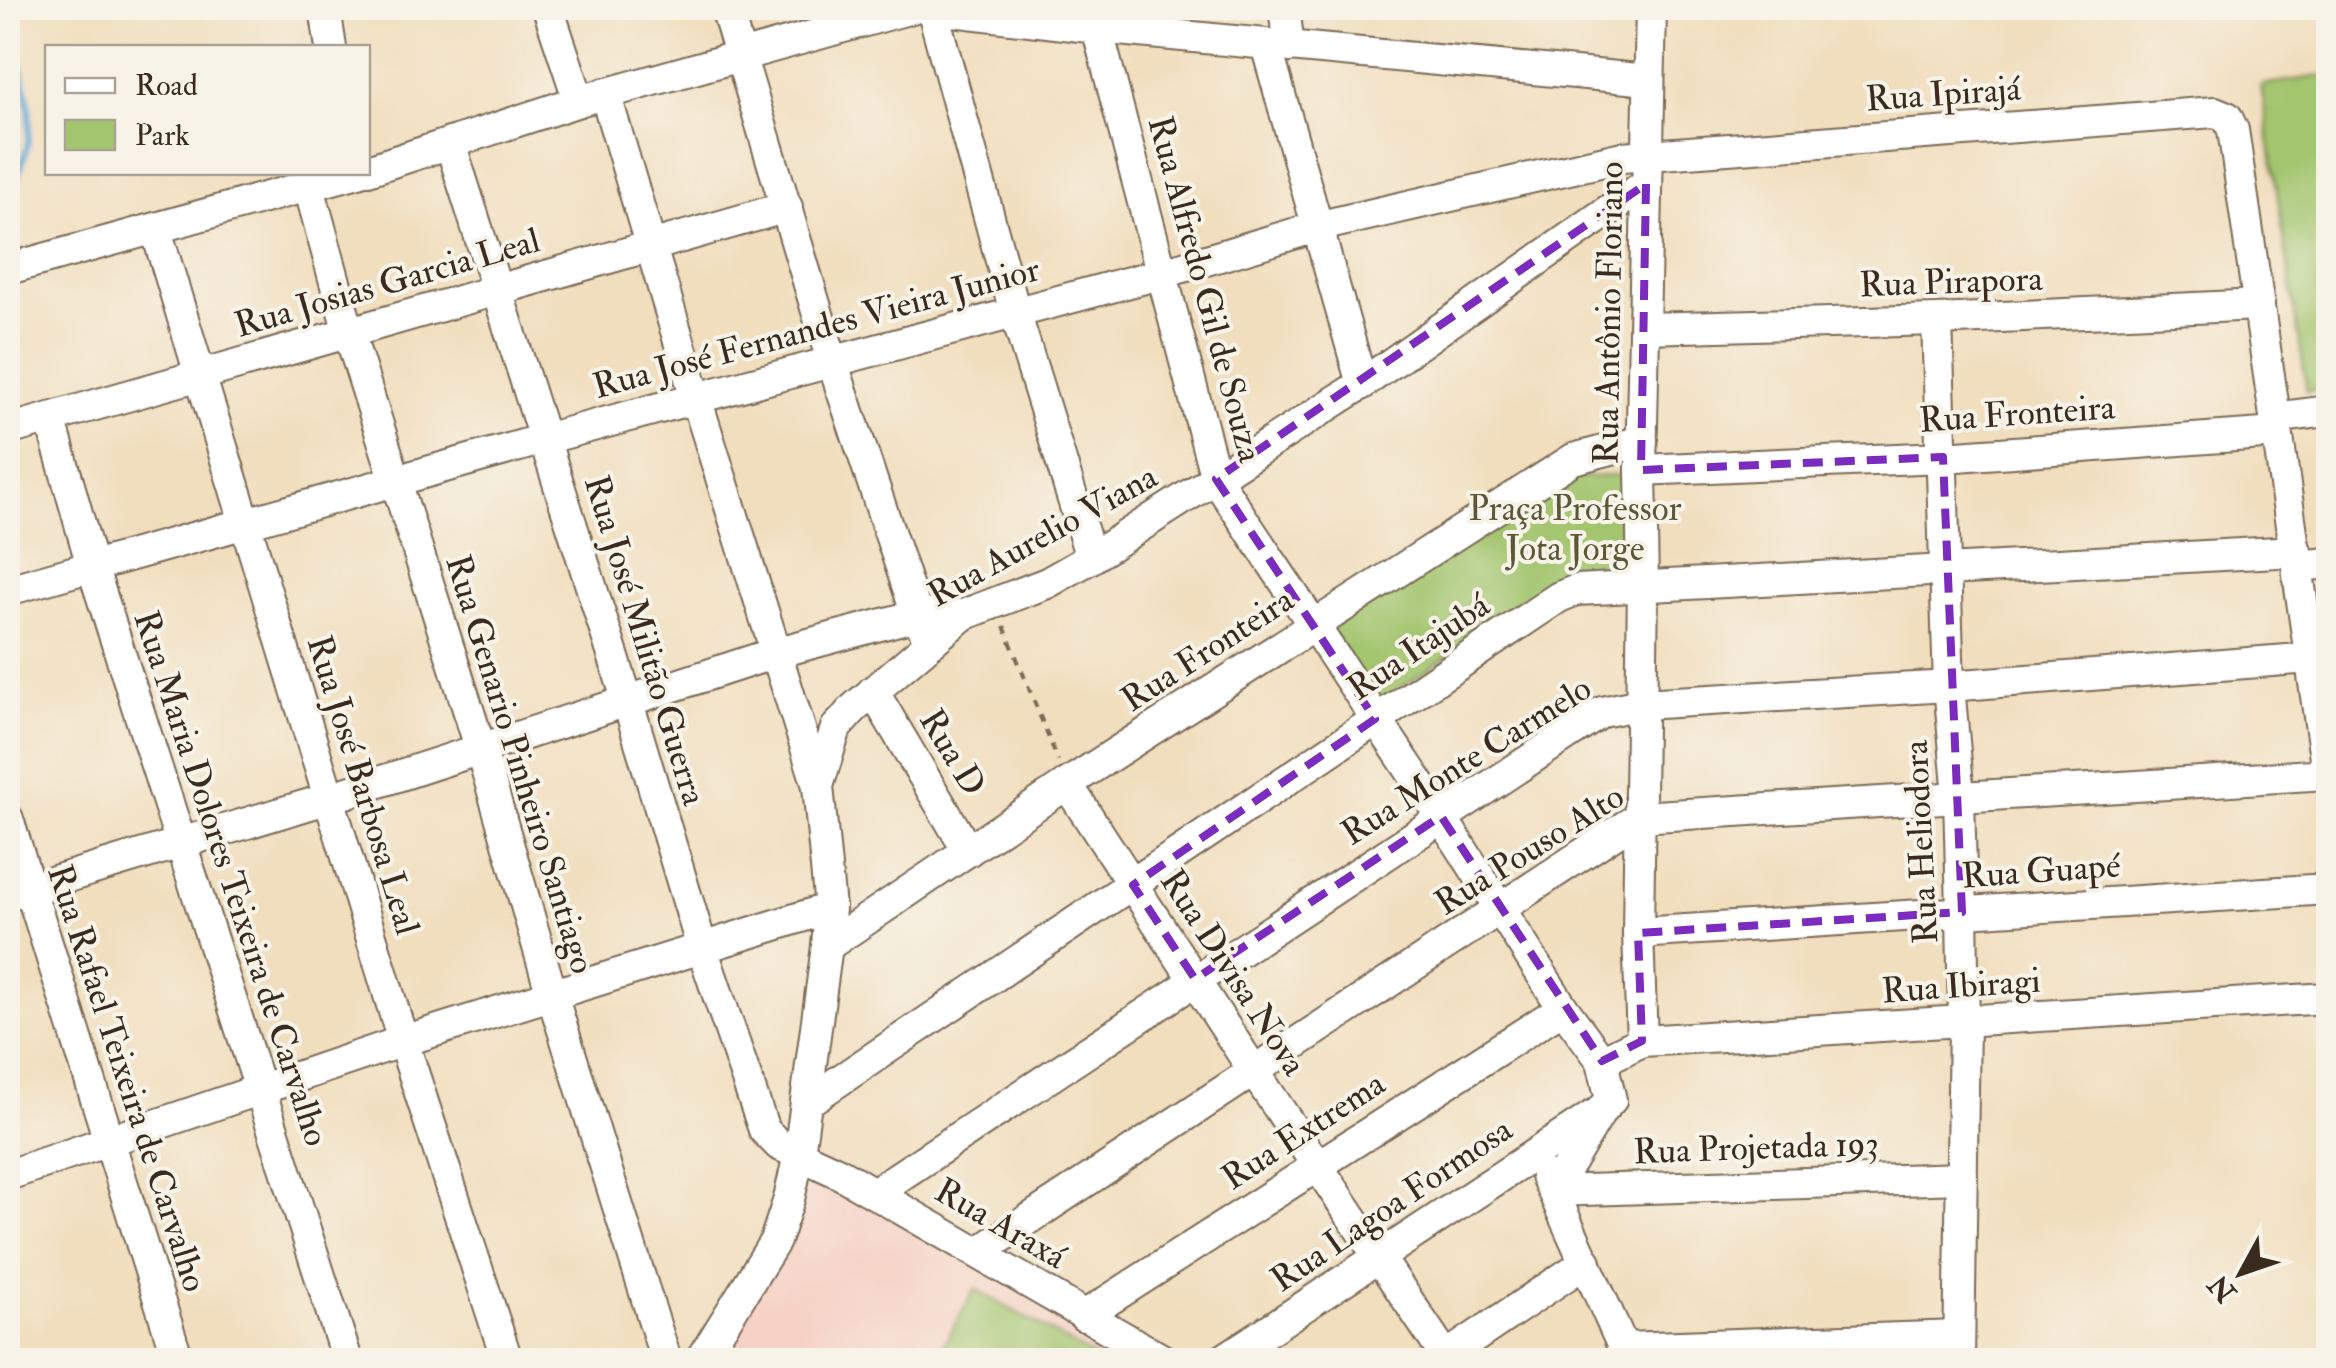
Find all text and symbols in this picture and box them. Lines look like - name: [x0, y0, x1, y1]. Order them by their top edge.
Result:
- legend: [45, 45, 370, 175]
- text: Road: [135, 67, 198, 104]
- street label: Rua Ipirajá: [1864, 67, 2023, 121]
- street label: Rua Alfredo Gil de Souza: [1138, 112, 1273, 468]
- text: Park: [135, 117, 190, 154]
- street label: Rua Antônio Floriano: [1584, 161, 1634, 465]
- street label: Rua Josias Garcia Leal: [230, 218, 545, 348]
- street label: Rua José Fernandes Vieira Junior: [588, 247, 1044, 409]
- street label: Rua Pirapora: [1859, 257, 2044, 307]
- street label: Rua Fronteira: [1918, 385, 2117, 443]
- street label: Rua Aurelio Viana: [920, 454, 1165, 617]
- street label: Rua José Militão Guerra: [574, 470, 716, 811]
- park label: Praça Professor Jota Jorge: [1468, 487, 1682, 571]
- street label: Rua Genario Pinheiro Santiago: [435, 550, 605, 979]
- street label: Rua Fronteira: [1113, 578, 1302, 722]
- street label: Rua Itajubá: [1339, 583, 1498, 710]
- street label: Rua Maria Dolores Teixeira de Carvalho: [124, 605, 338, 1151]
- street label: Rua José Barbosa Leal: [297, 630, 429, 940]
- street label: Rua Monte Carmelo: [1334, 666, 1599, 855]
- street label: Rua D: [909, 701, 995, 804]
- street label: Rua Heliodora: [1894, 738, 1948, 945]
- street label: Rua Pouso Alto: [1427, 774, 1632, 925]
- street label: Rua Guapé: [1960, 843, 2122, 898]
- street label: Rua Rafael Teixeira de Carvalho: [37, 859, 217, 1297]
- street label: Rua Divisa Nova: [1150, 861, 1316, 1084]
- street label: Rua Ibiragi: [1880, 959, 2042, 1013]
- street label: Rua Extrema: [1214, 1061, 1394, 1200]
- street label: Rua Lagoa Formosa: [1263, 1108, 1521, 1302]
- street label: Rua Projetada 193: [1632, 1122, 1880, 1174]
- street label: Rua Araxá: [927, 1169, 1074, 1279]
- north arrow: [2191, 1223, 2291, 1323]
- text: N: [2201, 1267, 2245, 1310]

